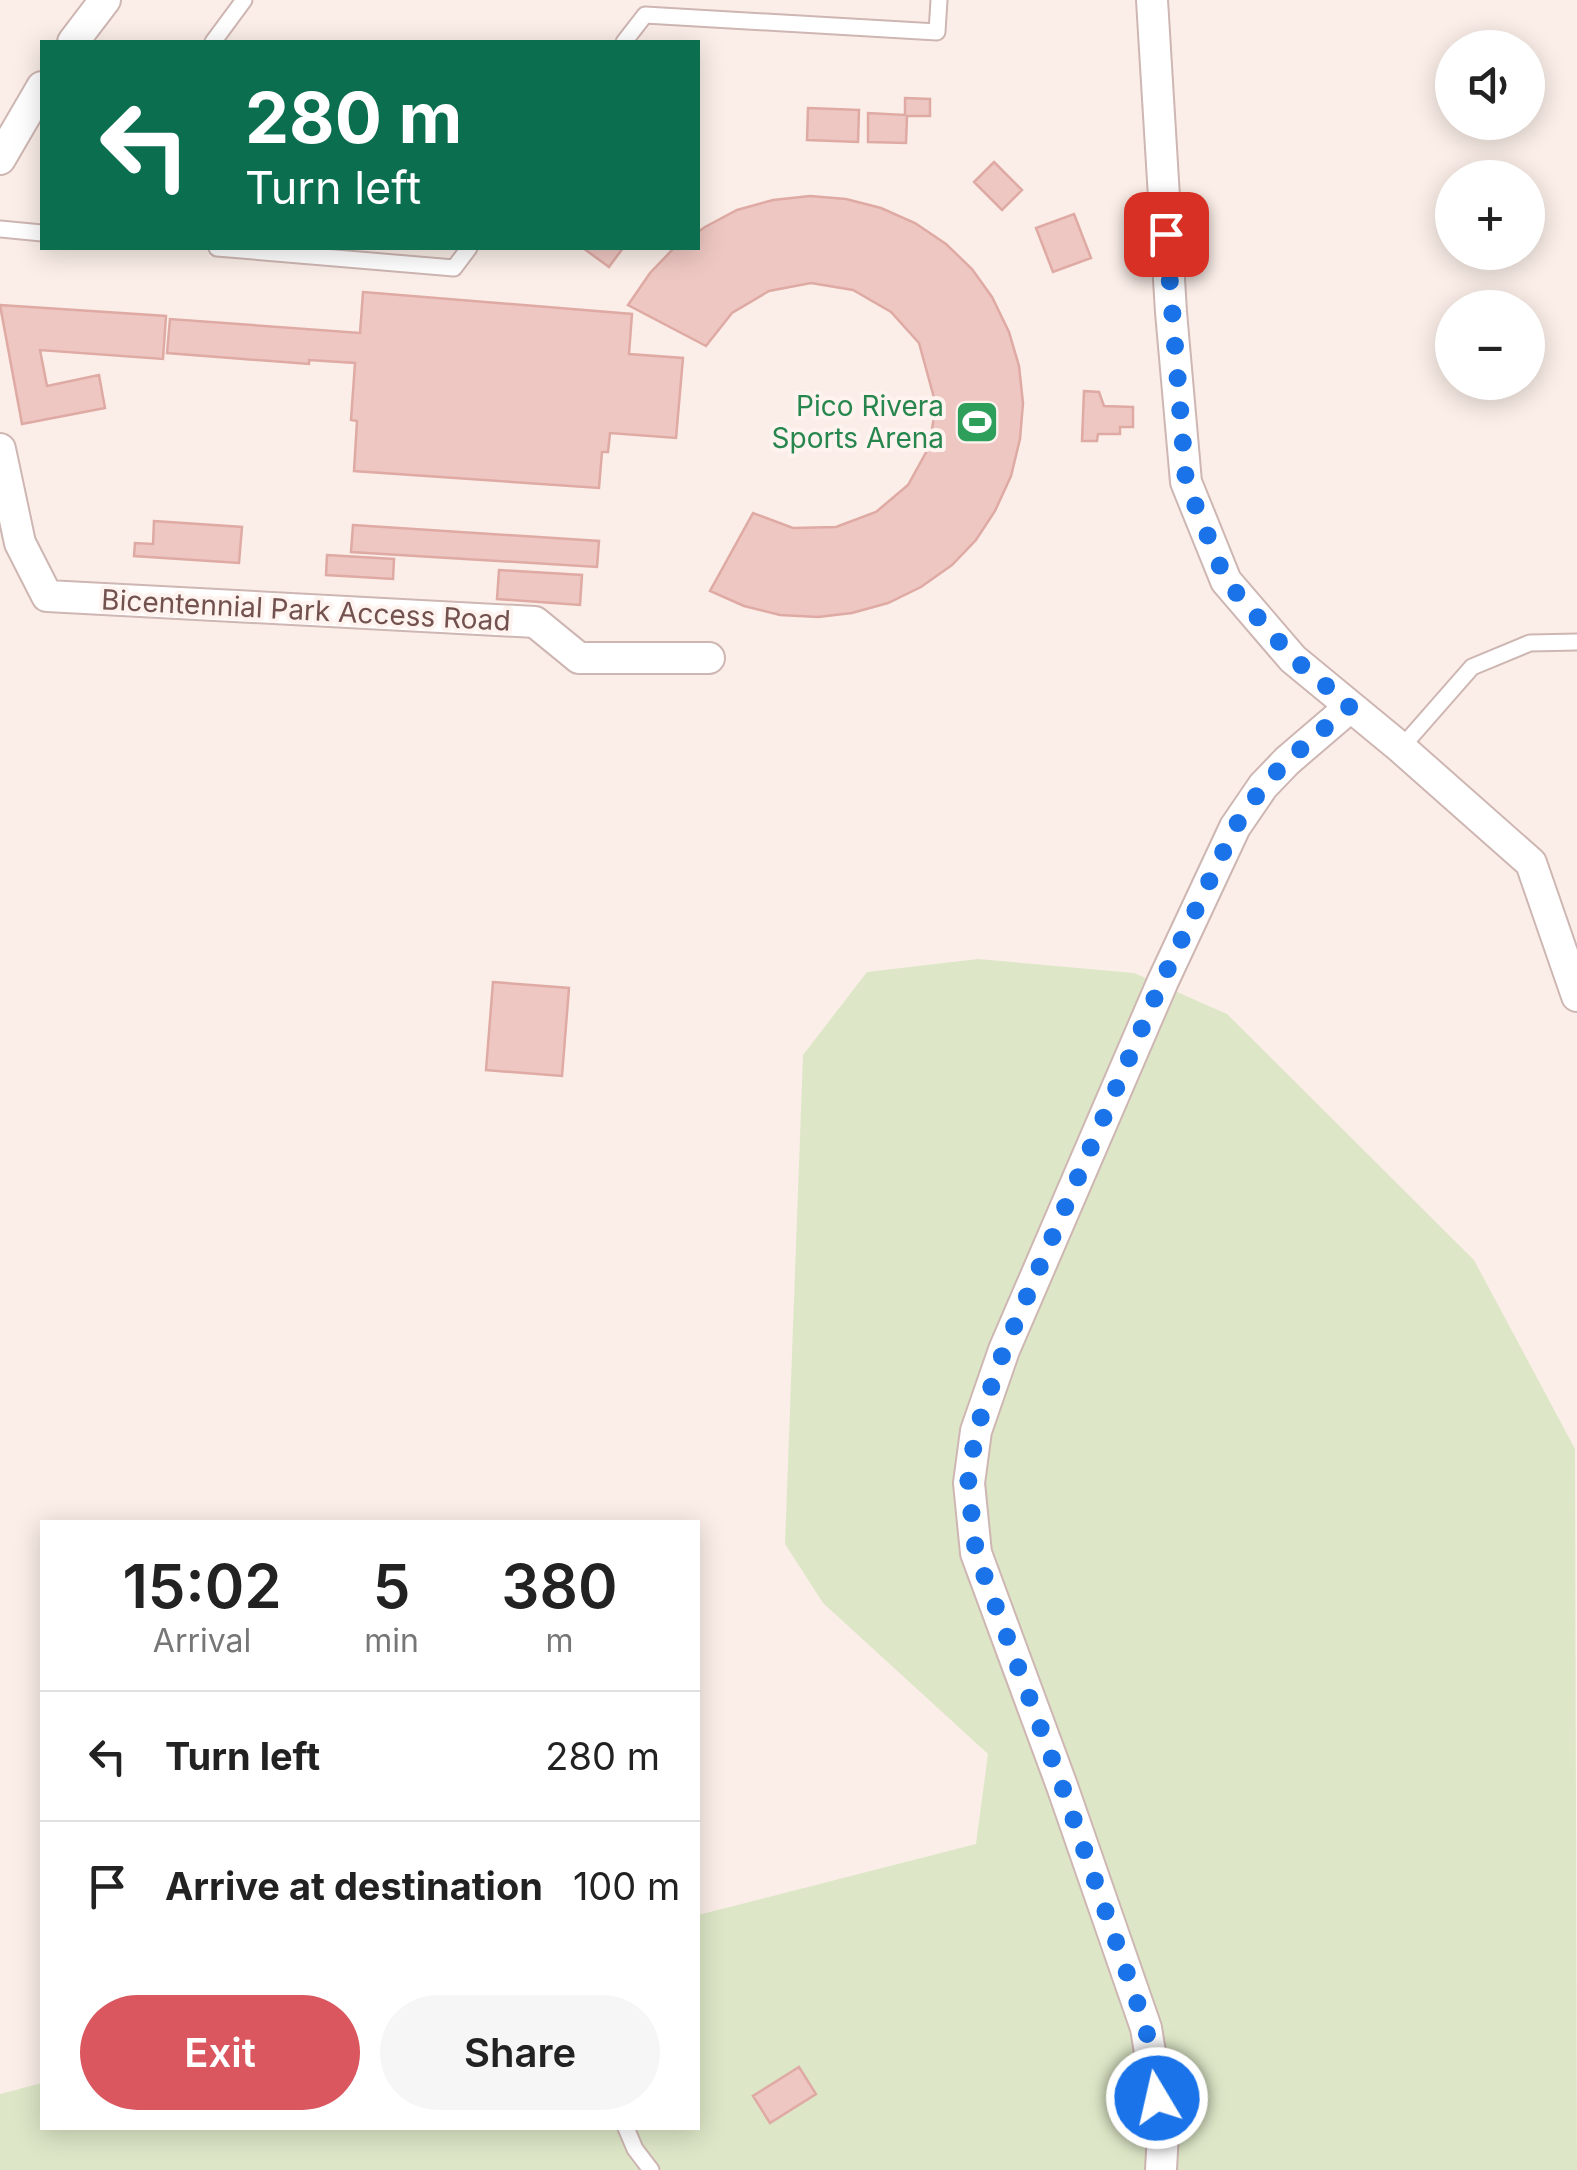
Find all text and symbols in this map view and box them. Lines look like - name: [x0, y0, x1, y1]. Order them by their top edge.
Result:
- map controls: [1435, 30, 1545, 400]
- button: sound: [1435, 30, 1545, 140]
- text: 280 m: [245, 75, 462, 160]
- icon: left: [80, 80, 210, 210]
- text: Turn left: [245, 160, 421, 215]
- button: +: [1435, 160, 1545, 270]
- pin: [1124, 192, 1209, 277]
- icon: arrive: [1139, 207, 1194, 262]
- button: −: [1435, 290, 1545, 400]
- place label: Pico Rivera Sports Arena: [772, 389, 944, 455]
- sports icon: Pico Rivera Sports Arena: [954, 399, 1000, 445]
- street label: Bicentennial Park Access Road: [100, 582, 512, 638]
- text: 15:02: [122, 1550, 282, 1622]
- text: 5: [373, 1550, 410, 1622]
- text: 380: [501, 1550, 618, 1622]
- text: Arrival: [153, 1621, 251, 1660]
- text: min: [364, 1621, 419, 1660]
- text: m: [545, 1621, 573, 1660]
- icon: left: [80, 1729, 135, 1784]
- text: Turn left: [165, 1733, 320, 1779]
- text: 280 m: [545, 1733, 660, 1779]
- icon: arrive: [80, 1859, 135, 1914]
- text: Arrive at destination: [165, 1863, 543, 1909]
- text: 100 m: [573, 1863, 680, 1909]
- button: Exit: [80, 1995, 360, 2110]
- button: Share: [380, 1995, 660, 2110]
- position arrow: [1105, 2046, 1209, 2150]

